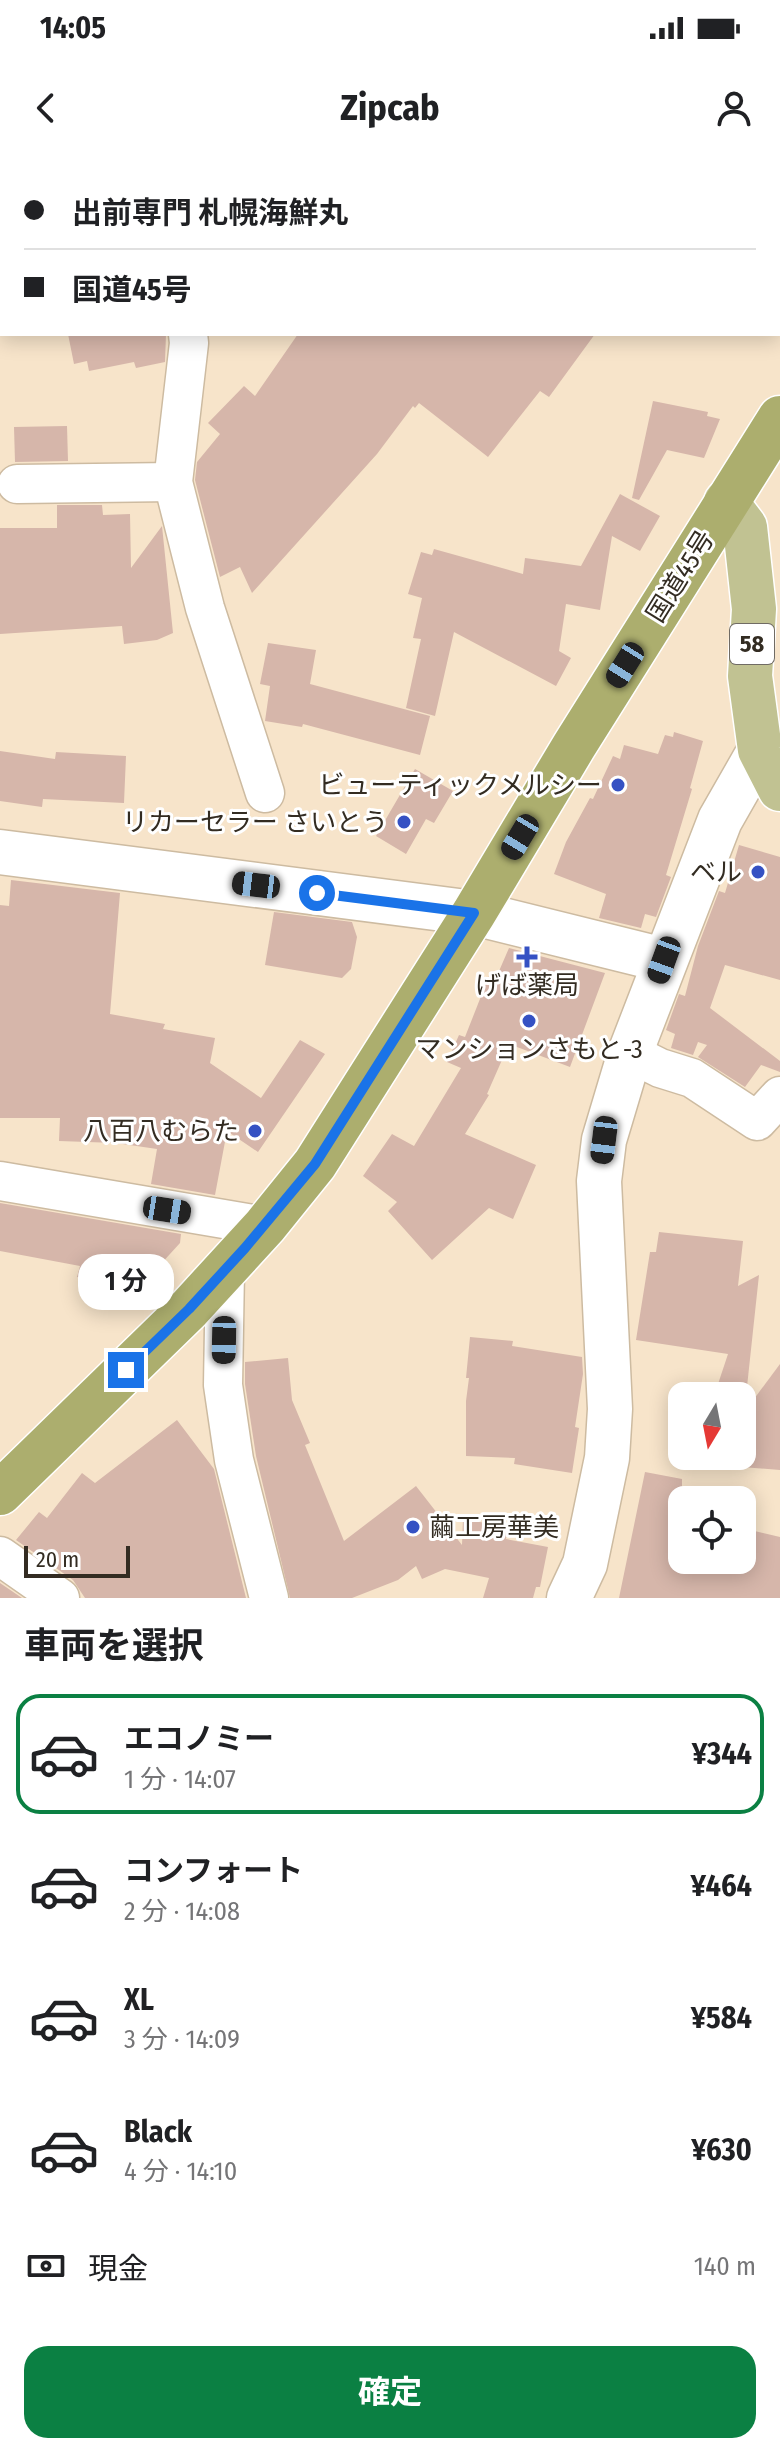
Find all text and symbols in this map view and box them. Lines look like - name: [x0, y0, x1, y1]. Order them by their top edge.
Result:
- text: 14:05: [40, 10, 106, 46]
- icon: back: [24, 86, 68, 130]
- text: Zipcab: [340, 86, 440, 130]
- icon: person: [712, 86, 756, 130]
- text: 出前専門 札幌海鮮丸: [72, 195, 348, 231]
- text: 国道45号: [72, 272, 192, 308]
- street label: 国道45号: [640, 525, 721, 628]
- road number: 58: [730, 624, 774, 664]
- car: [602, 638, 648, 692]
- place label: ビューティックメルシー: [319, 770, 602, 801]
- marker: ビューティックメルシー: [609, 776, 627, 794]
- place label: リカーセラー さいとう: [122, 807, 388, 838]
- car: [497, 810, 543, 864]
- marker: リカーセラー さいとう: [395, 813, 413, 831]
- place label: ベル: [690, 857, 742, 888]
- marker: ベル: [749, 863, 767, 881]
- car: [231, 870, 281, 900]
- route start: [299, 875, 335, 911]
- car: [645, 933, 683, 987]
- marker: げば薬局: [518, 948, 536, 966]
- place label: げば薬局: [475, 970, 579, 1001]
- marker: マンションさもと-3: [520, 1012, 538, 1030]
- place label: マンションさもと-3: [415, 1034, 643, 1065]
- car: [589, 1115, 619, 1165]
- place label: 八百八むらた: [83, 1116, 239, 1147]
- marker: 八百八むらた: [246, 1122, 264, 1140]
- car: [141, 1194, 193, 1226]
- callout: 1 分: [78, 1254, 174, 1310]
- text: 1 分: [105, 1266, 147, 1297]
- car: [212, 1316, 236, 1364]
- route end: [108, 1352, 144, 1388]
- north arrow: [668, 1382, 756, 1470]
- map controls: [668, 1382, 756, 1574]
- button: locate: [668, 1486, 756, 1574]
- place label: 繭工房華美: [429, 1512, 559, 1543]
- marker: 繭工房華美: [404, 1518, 422, 1536]
- scale bar: [24, 1542, 130, 1578]
- text: 20 m: [36, 1546, 79, 1573]
- text: 車両を選択: [24, 1624, 204, 1668]
- icon: car: [28, 1718, 100, 1790]
- text: エコノミー: [124, 1721, 274, 1757]
- text: ¥344: [692, 1736, 752, 1772]
- text: 1 分 · 14:07: [124, 1764, 236, 1795]
- icon: car: [28, 1850, 100, 1922]
- text: コンフォート: [124, 1853, 303, 1889]
- text: ¥464: [691, 1868, 752, 1904]
- text: 2 分 · 14:08: [124, 1896, 240, 1927]
- icon: car: [28, 1982, 100, 2054]
- text: XL: [124, 1982, 154, 2018]
- text: ¥584: [691, 2000, 752, 2036]
- text: 3 分 · 14:09: [124, 2024, 240, 2055]
- icon: car: [28, 2114, 100, 2186]
- text: Black: [124, 2114, 192, 2150]
- text: ¥630: [691, 2132, 752, 2168]
- text: 4 分 · 14:10: [124, 2156, 237, 2187]
- icon: cash: [24, 2244, 68, 2288]
- text: 現金: [88, 2251, 148, 2287]
- text: 140 m: [694, 2251, 756, 2282]
- button: 確定: [24, 2346, 756, 2438]

